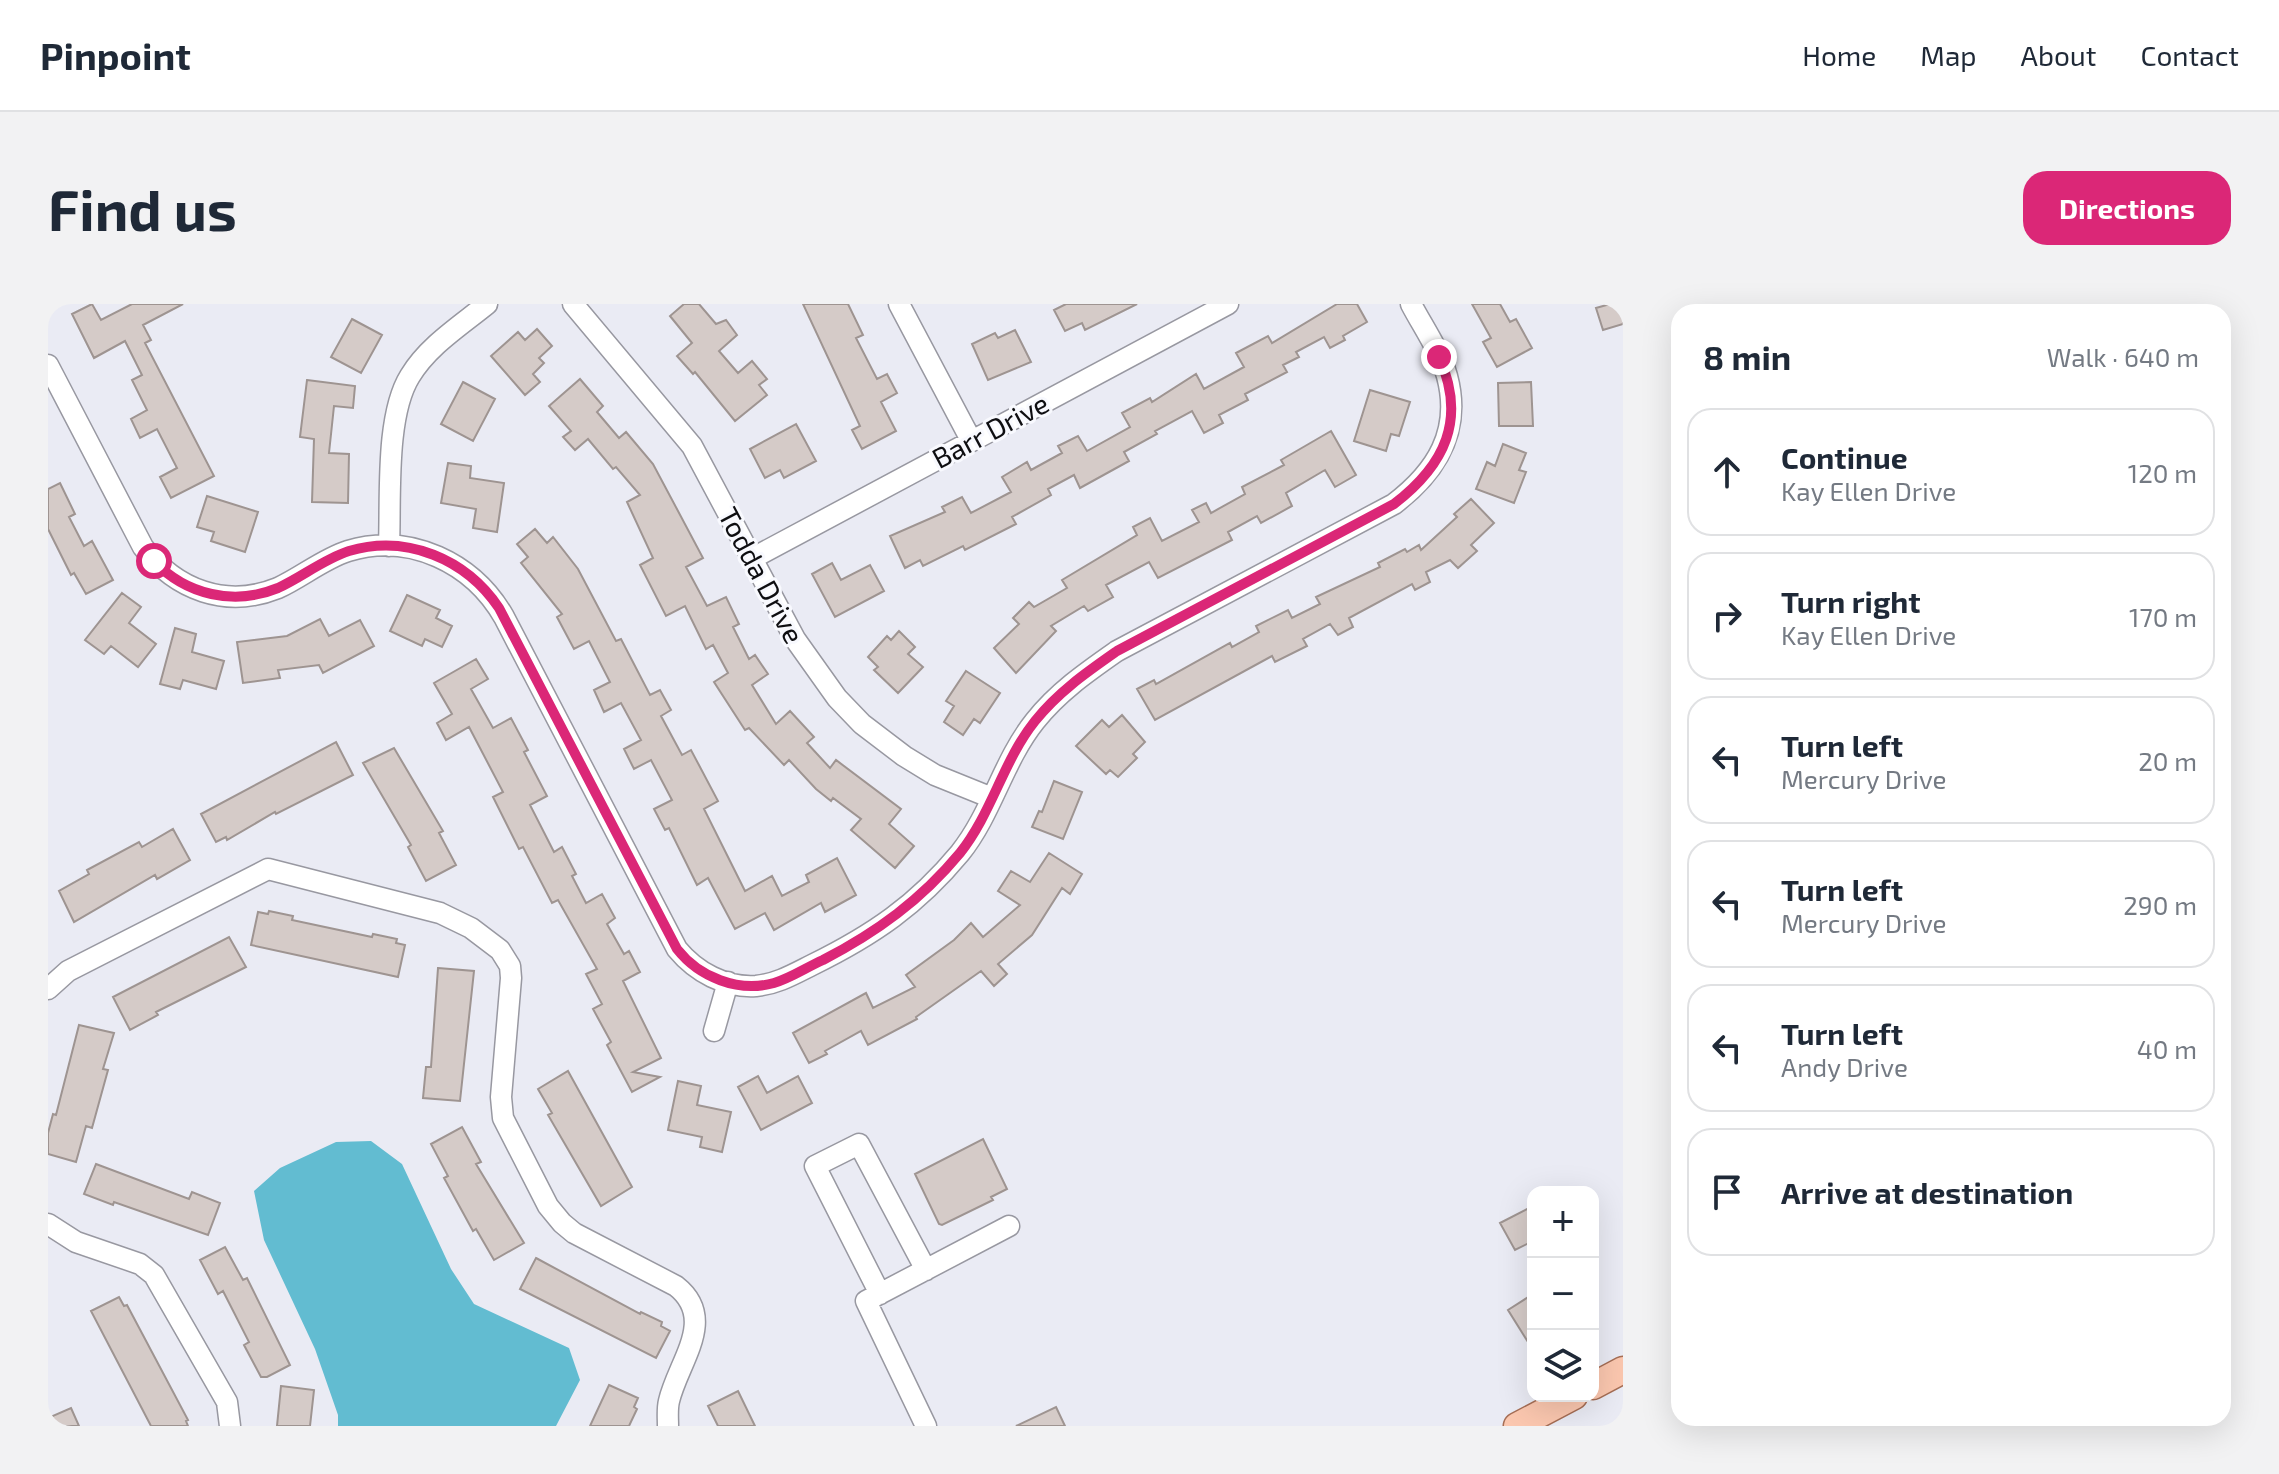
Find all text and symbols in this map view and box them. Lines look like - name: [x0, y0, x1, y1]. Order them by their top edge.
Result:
- text: Pinpoint: [40, 32, 191, 78]
- text: Home: [1802, 38, 1876, 72]
- text: Map: [1920, 38, 1977, 72]
- text: About: [2021, 38, 2096, 72]
- text: Contact: [2140, 38, 2239, 72]
- button: Directions: [2023, 171, 2231, 245]
- text: Find us: [48, 175, 237, 242]
- text: 8 min: [1703, 336, 1791, 377]
- route end: [1421, 339, 1457, 375]
- text: Walk · 640 m: [2047, 341, 2199, 372]
- street label: Barr Drive: [926, 385, 1054, 475]
- text: Continue: [1781, 439, 1908, 475]
- icon: ahead: [1705, 450, 1749, 494]
- text: 120 m: [2128, 457, 2197, 488]
- text: Kay Ellen Drive: [1781, 475, 1956, 506]
- street label: Todda Drive: [712, 501, 812, 649]
- route start: [136, 543, 172, 579]
- text: Turn right: [1781, 583, 1921, 619]
- icon: right: [1705, 594, 1749, 638]
- text: 170 m: [2129, 601, 2197, 632]
- text: Kay Ellen Drive: [1781, 619, 1956, 650]
- text: Turn left: [1781, 727, 1903, 763]
- icon: left: [1705, 738, 1749, 782]
- text: 20 m: [2138, 745, 2197, 776]
- text: Mercury Drive: [1781, 763, 1947, 794]
- text: Turn left: [1781, 871, 1903, 907]
- icon: left: [1705, 882, 1749, 926]
- text: 290 m: [2123, 889, 2197, 920]
- text: Mercury Drive: [1781, 907, 1947, 938]
- text: Turn left: [1781, 1015, 1903, 1051]
- icon: left: [1705, 1026, 1749, 1070]
- text: 40 m: [2137, 1033, 2197, 1064]
- text: Andy Drive: [1781, 1051, 1908, 1082]
- icon: arrive: [1705, 1170, 1749, 1214]
- text: Arrive at destination: [1781, 1174, 2073, 1210]
- map controls: [1527, 1186, 1599, 1402]
- button: +: [1527, 1186, 1599, 1258]
- button: −: [1527, 1258, 1599, 1330]
- button: layers: [1527, 1330, 1599, 1402]

